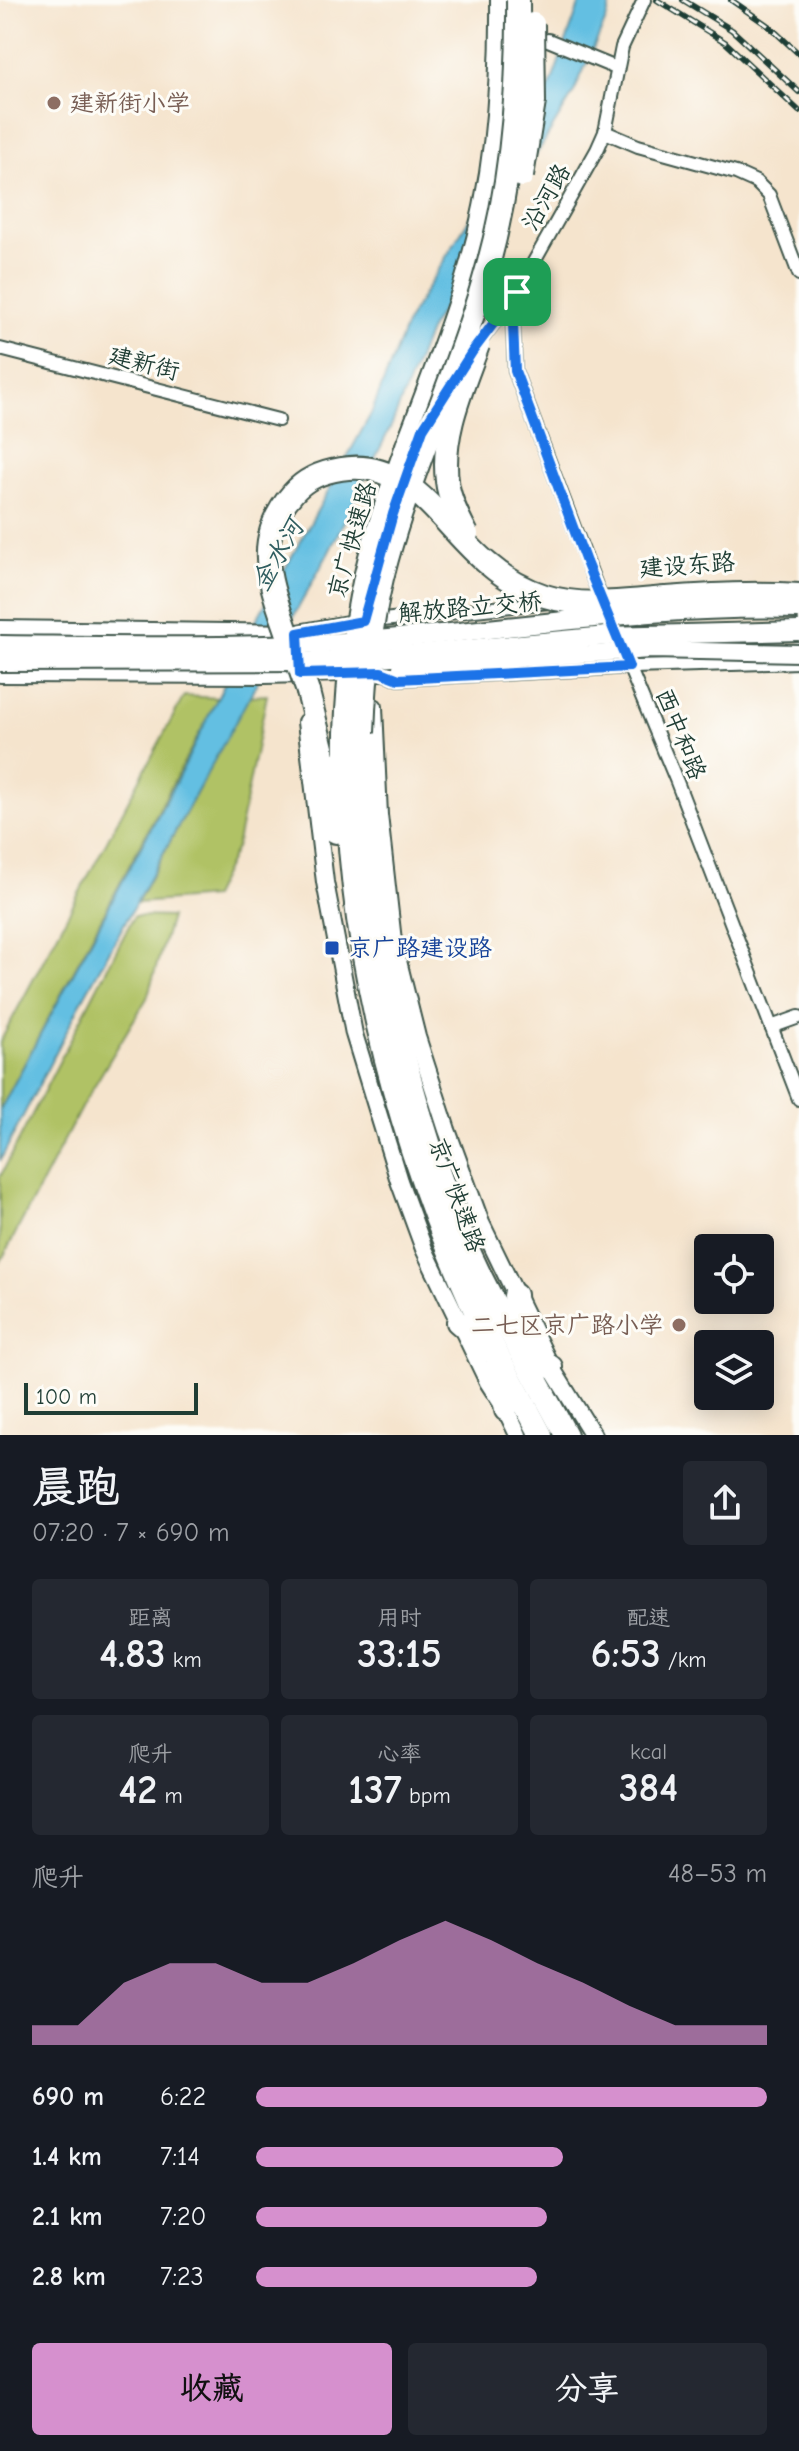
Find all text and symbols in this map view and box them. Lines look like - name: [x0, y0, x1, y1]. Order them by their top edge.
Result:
- place label: 建新街小学: [70, 89, 190, 117]
- marker: 建新街小学: [45, 94, 63, 112]
- street label: 沿河路: [516, 159, 576, 235]
- pin: [483, 258, 551, 326]
- icon: arrive: [495, 270, 539, 314]
- street label: 建新街: [106, 341, 182, 385]
- street label: 京广快速路: [322, 478, 382, 602]
- water label: 金水河: [246, 510, 312, 596]
- street label: 建设东路: [638, 548, 736, 582]
- street label: 解放路立交桥: [397, 587, 543, 627]
- street label: 西中和路: [650, 684, 712, 784]
- place label: 京广路建设路: [348, 934, 492, 962]
- marker: 京广路建设路: [323, 939, 341, 957]
- street label: 京广快速路: [423, 1134, 491, 1256]
- map controls: [694, 1234, 774, 1410]
- button: locate: [694, 1234, 774, 1314]
- place label: 二七区京广路小学: [471, 1311, 663, 1339]
- marker: 二七区京广路小学: [670, 1316, 688, 1334]
- button: layers: [694, 1330, 774, 1410]
- scale bar: [24, 1379, 198, 1415]
- text: 100 m: [36, 1384, 97, 1410]
- button: share: [683, 1461, 767, 1545]
- text: 晨跑: [32, 1462, 120, 1513]
- text: 07:20 · 7 × 690 m: [32, 1518, 230, 1548]
- text: 距离: [128, 1605, 173, 1631]
- text: 用时: [377, 1605, 422, 1631]
- text: 配速: [626, 1605, 671, 1631]
- text: 4.83: [99, 1631, 166, 1677]
- text: 33:15: [357, 1631, 442, 1677]
- text: 6:53: [591, 1631, 661, 1677]
- text: km: [166, 1647, 202, 1673]
- text: /km: [661, 1647, 706, 1673]
- text: kcal: [630, 1739, 667, 1765]
- text: 爬升: [128, 1741, 173, 1767]
- text: 心率: [377, 1741, 422, 1767]
- text: 384: [619, 1765, 678, 1811]
- text: 42: [118, 1767, 157, 1813]
- text: 137: [348, 1767, 402, 1813]
- text: m: [157, 1783, 183, 1809]
- text: bpm: [402, 1783, 451, 1809]
- text: 48–53 m: [668, 1859, 767, 1889]
- text: 爬升: [32, 1863, 84, 1893]
- text: 690 m: [32, 2082, 104, 2112]
- text: 6:22: [160, 2082, 206, 2112]
- text: 1.4 km: [32, 2142, 102, 2172]
- text: 7:14: [160, 2142, 200, 2172]
- text: 2.1 km: [32, 2202, 103, 2232]
- text: 7:20: [160, 2202, 206, 2232]
- text: 2.8 km: [32, 2262, 106, 2292]
- text: 7:23: [160, 2262, 204, 2292]
- button: 收藏: [32, 2343, 392, 2435]
- button: 分享: [408, 2343, 767, 2435]

